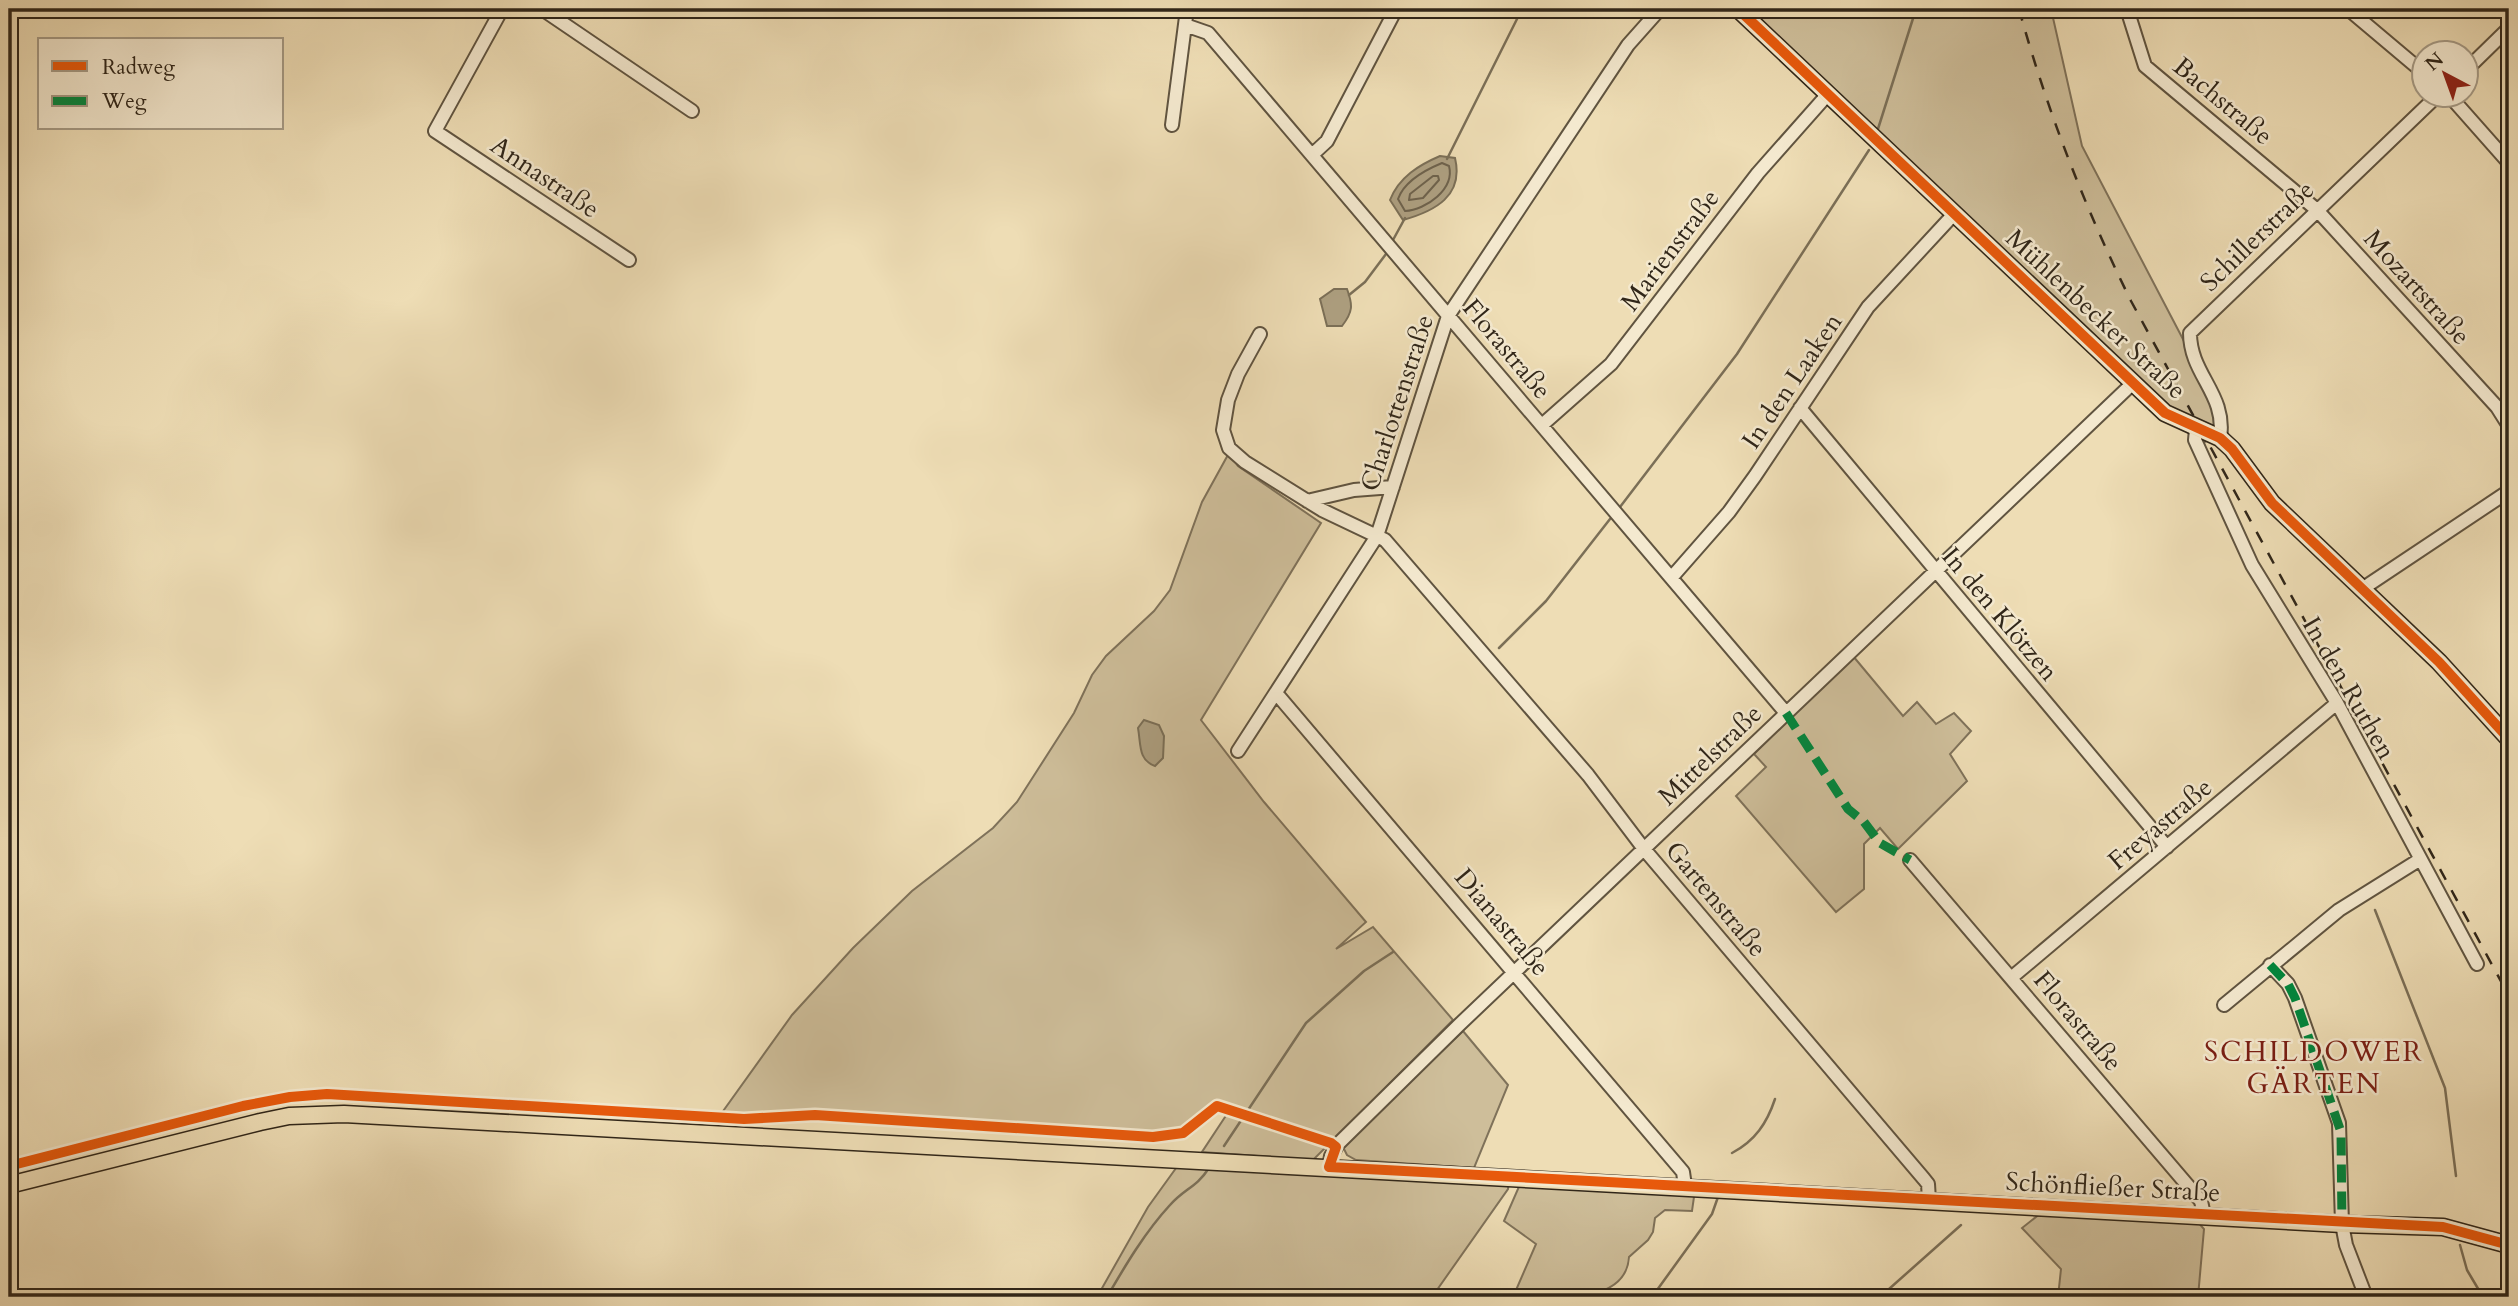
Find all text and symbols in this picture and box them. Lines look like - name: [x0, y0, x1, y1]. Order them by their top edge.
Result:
- legend: [38, 38, 284, 130]
- north arrow: [2410, 38, 2480, 108]
- text: N: [2420, 46, 2450, 77]
- street label: Bachstraße: [2166, 49, 2280, 153]
- text: Radweg: [102, 53, 175, 82]
- text: Weg: [101, 87, 147, 116]
- street label: Annastraße: [484, 128, 606, 226]
- street label: Schillerstraße: [2192, 173, 2322, 299]
- street label: Marienstraße: [1613, 182, 1727, 318]
- street label: Mühlenbecker Straße: [1998, 221, 2194, 407]
- street label: Mozartstraße: [2356, 222, 2478, 352]
- street label: Florastraße: [1455, 291, 1559, 407]
- street label: In den Laaken: [1734, 306, 1850, 456]
- street label: Charlottenstraße: [1352, 310, 1442, 496]
- street label: In den Klötzen: [1934, 540, 2066, 688]
- street label: In den Ruthen: [2294, 610, 2404, 766]
- street label: Mittelstraße: [1651, 697, 1769, 813]
- street label: Freyastraße: [2100, 770, 2220, 878]
- street label: Gartenstraße: [1657, 834, 1775, 964]
- street label: Dianastraße: [1447, 861, 1557, 983]
- street label: Florastraße: [2026, 963, 2130, 1079]
- district label: SCHILDOWER GÄRTEN: [2204, 1033, 2424, 1103]
- street label: Schönfließer Straße: [2005, 1164, 2221, 1210]

